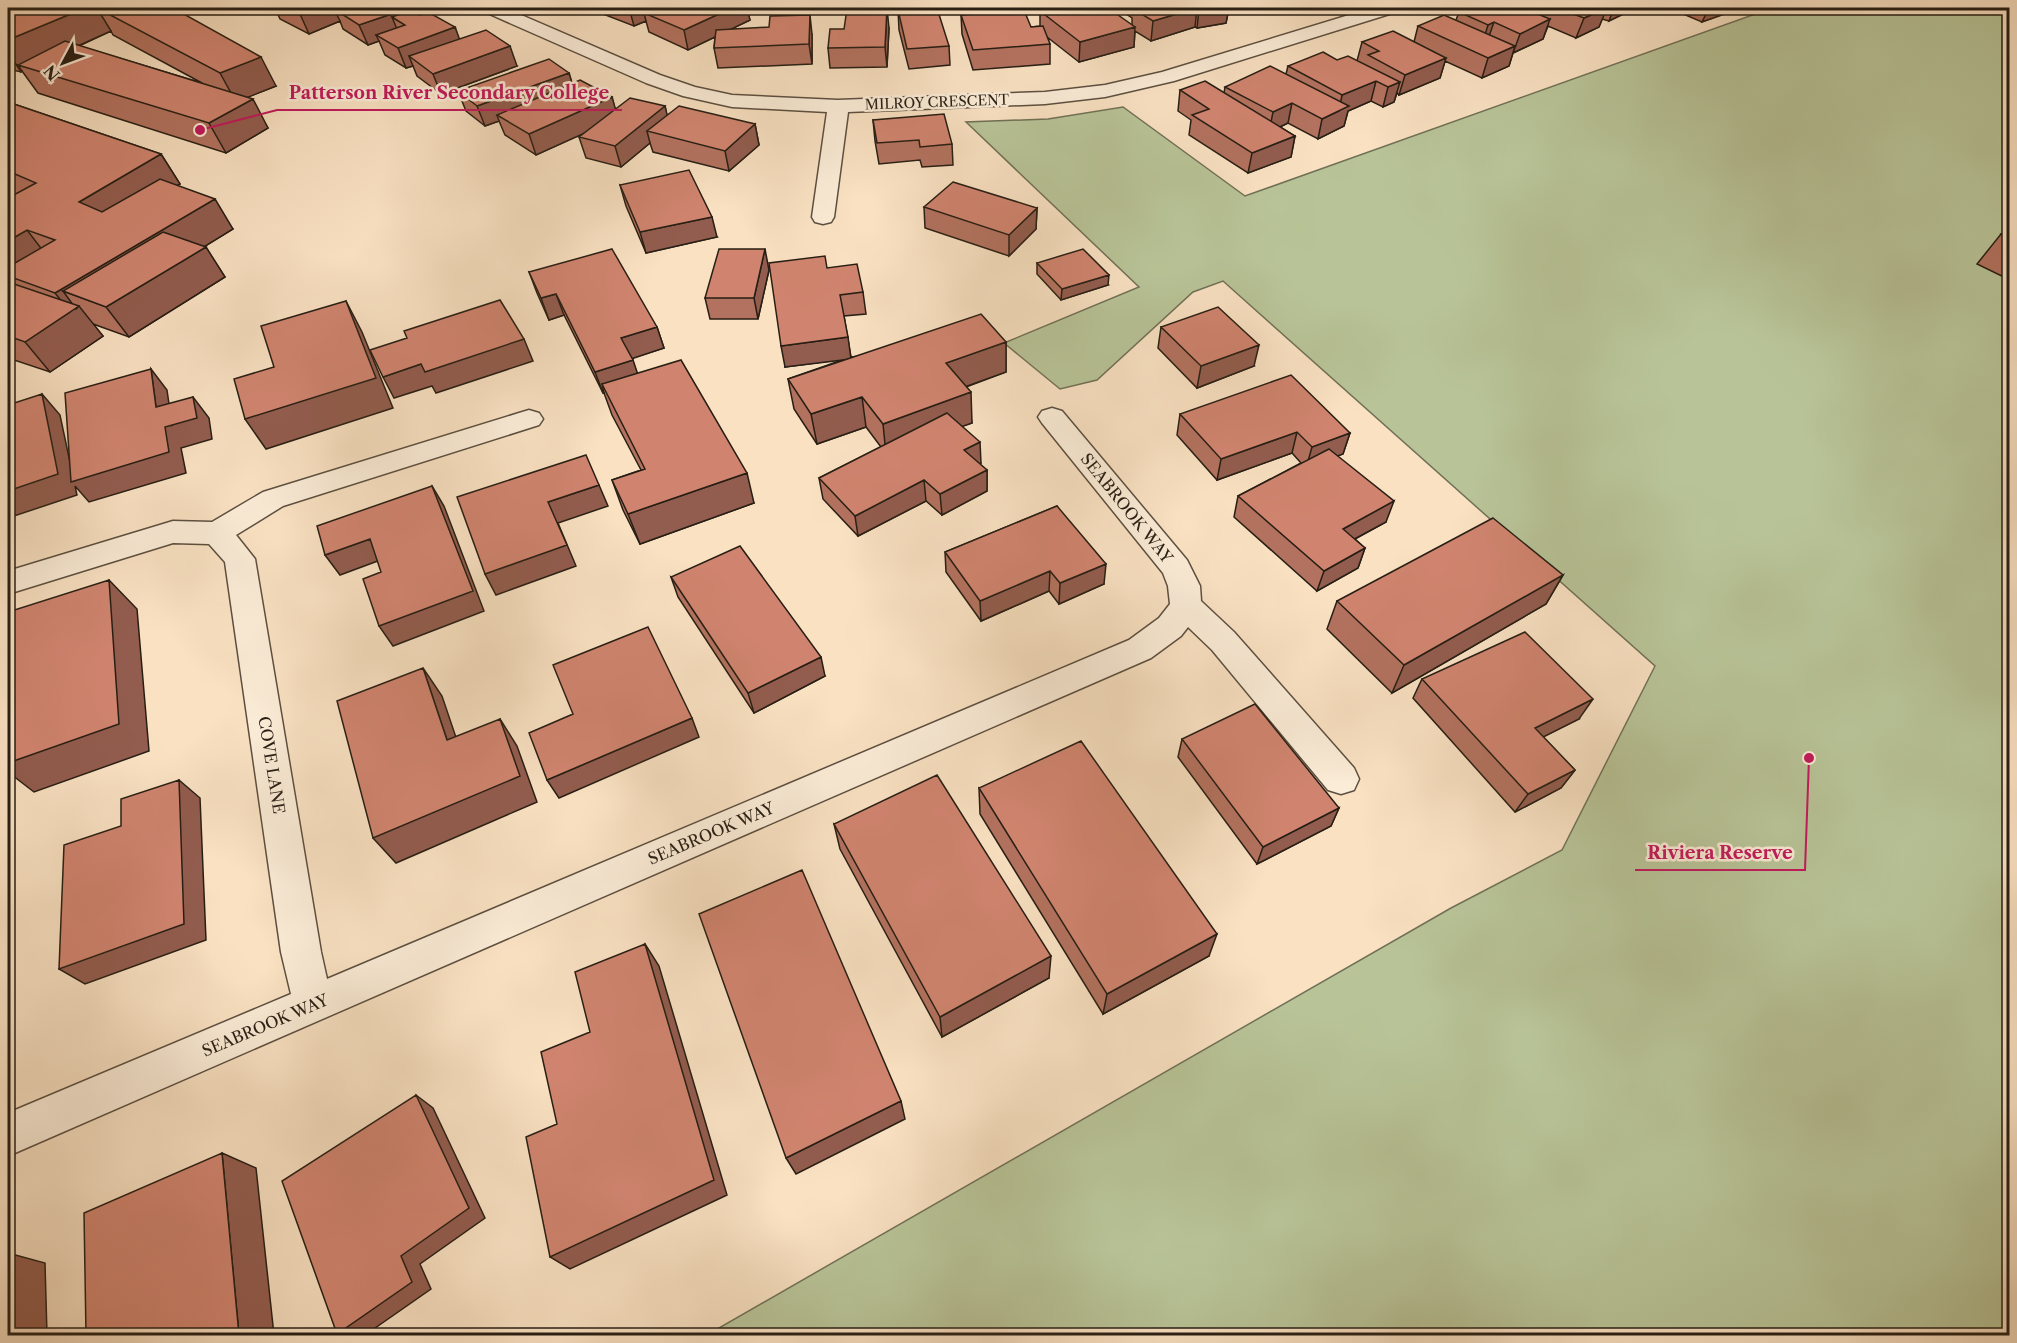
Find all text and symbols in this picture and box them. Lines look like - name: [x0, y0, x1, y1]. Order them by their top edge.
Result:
- north arrow: [33, 33, 93, 93]
- text: N: [40, 61, 64, 85]
- callout: Patterson River Secondary College: [277, 74, 622, 110]
- text: Patterson River Secondary College: [289, 82, 609, 104]
- street label: MILROY CRESCENT: [865, 90, 1010, 114]
- street label: SEABROOK WAY: [1077, 449, 1178, 567]
- street label: COVE LANE: [254, 715, 290, 815]
- street label: SEABROOK WAY: [645, 797, 778, 869]
- callout: Riviera Reserve: [1635, 834, 1805, 870]
- text: Riviera Reserve: [1647, 842, 1793, 864]
- street label: SEABROOK WAY: [199, 989, 332, 1061]

